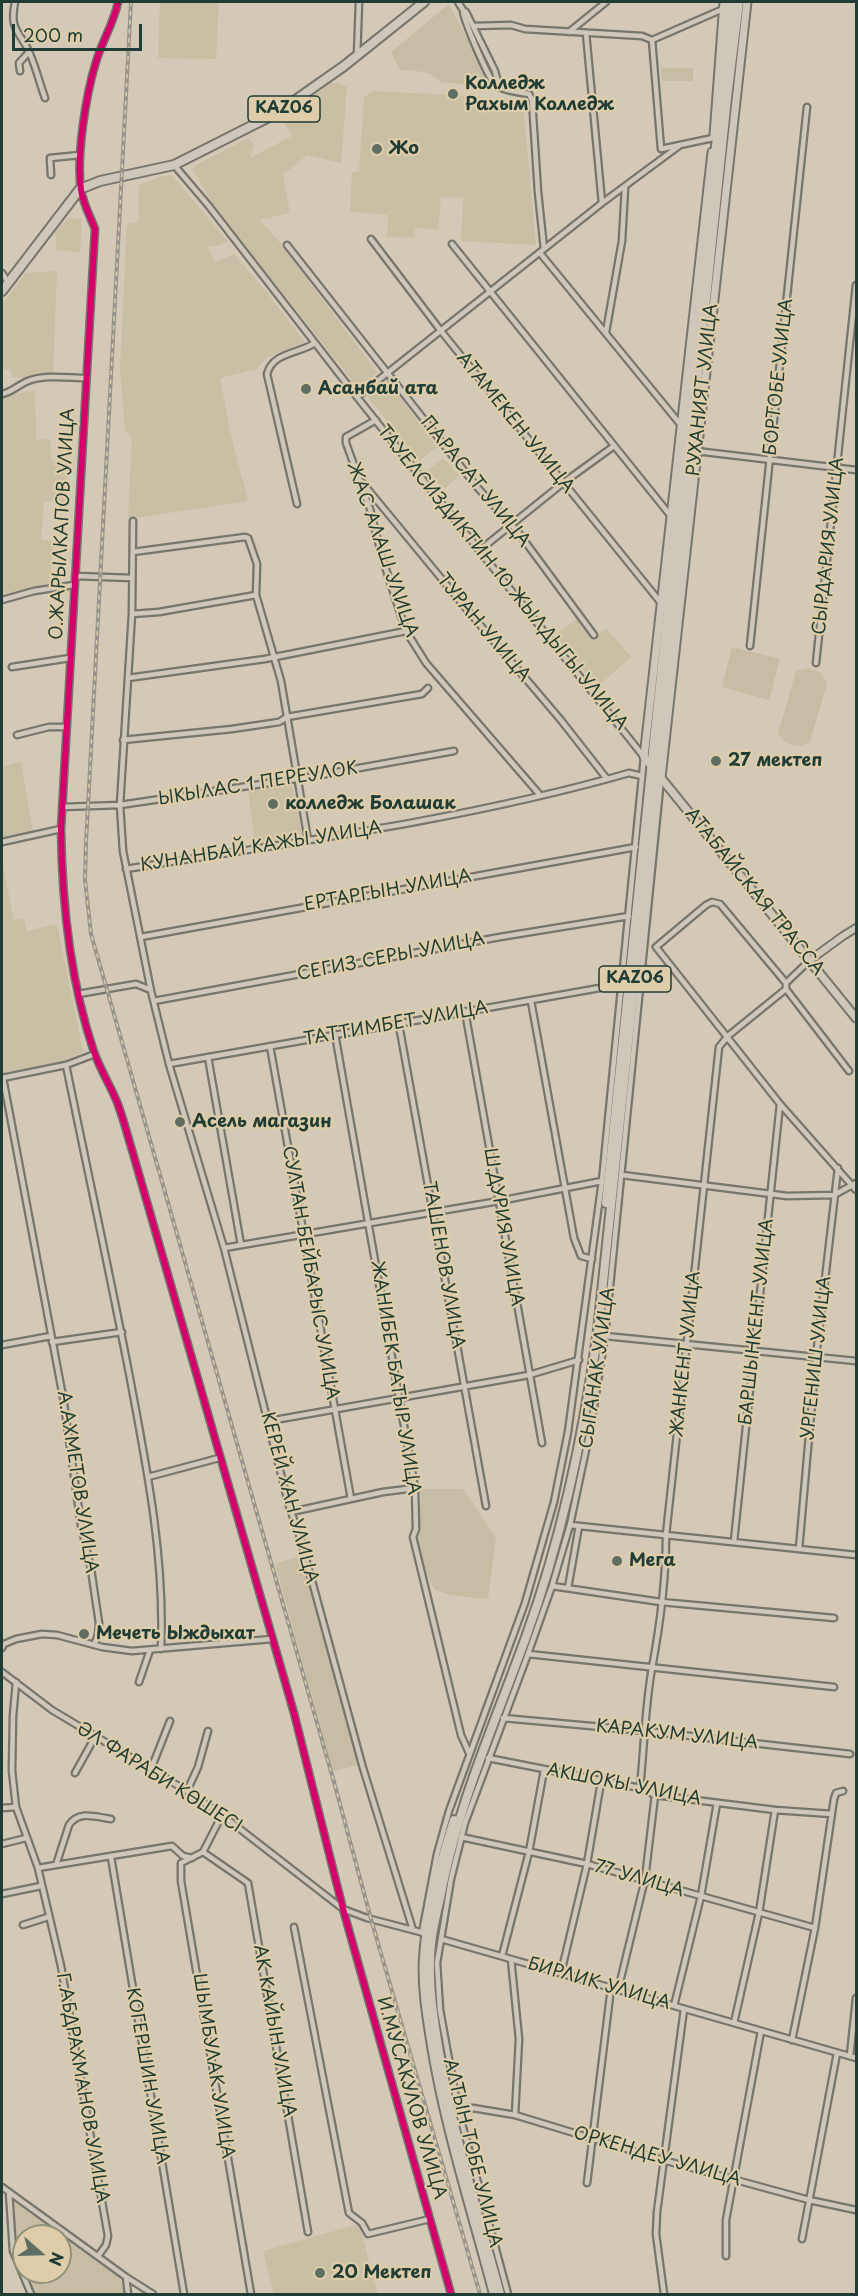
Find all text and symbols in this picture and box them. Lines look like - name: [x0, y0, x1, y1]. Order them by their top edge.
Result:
- scale bar: [15, 12, 146, 50]
- text: 200 m: [23, 21, 83, 48]
- place label: Колледж Рахым Колледж: [465, 73, 614, 116]
- marker: Колледж Рахым Колледж: [446, 87, 460, 101]
- road number: KАZ06: [248, 96, 320, 122]
- place label: Жо: [389, 138, 419, 160]
- marker: Жо: [370, 142, 384, 156]
- street label: БОРТОБЕ УЛИЦА: [760, 297, 798, 457]
- street label: РУХАНИЯТ УЛИЦА: [683, 303, 723, 477]
- street label: АТАМЕКЕН УЛИЦА: [451, 348, 579, 498]
- place label: Асанбай ата: [318, 378, 438, 400]
- marker: Асанбай ата: [299, 382, 313, 396]
- street label: О.ЖАРЫЛКАПОВ УЛИЦА: [46, 407, 80, 641]
- street label: ПАРАСАТ УЛИЦА: [415, 412, 535, 552]
- street label: ТАУЕЛСИЗДИКТИН 10 ЖЫЛДЫГЫ УЛИЦА: [372, 421, 632, 735]
- street label: СЫРДАРИЯ УЛИЦА: [809, 456, 849, 636]
- street label: ЖАС АЛАШ УЛИЦА: [342, 460, 422, 640]
- street label: ТУРАН УЛИЦА: [431, 569, 535, 687]
- place label: 27 мектеп: [728, 750, 822, 772]
- marker: 27 мектеп: [709, 754, 723, 768]
- street label: ЫКЫЛАС 1 ПЕРЕУЛОК: [157, 758, 359, 810]
- place label: колледж Болашак: [285, 793, 456, 815]
- marker: колледж Болашак: [266, 797, 280, 811]
- street label: АТАБАЙСКАЯ ТРАССА: [680, 804, 828, 980]
- street label: КУНАНБАЙ КАЖЫ УЛИЦА: [139, 817, 383, 877]
- street label: ЕРТАРГЫН УЛИЦА: [303, 866, 473, 916]
- street label: СЕГИЗ СЕРЫ УЛИЦА: [295, 928, 487, 986]
- road number: KАZ06: [599, 966, 671, 992]
- street label: ТАТТИМБЕТ УЛИЦА: [302, 997, 490, 1051]
- place label: Асель магазин: [192, 1111, 331, 1133]
- marker: Асель магазин: [173, 1115, 187, 1129]
- street label: СУЛТАН БЕЙБАРЫС УЛИЦА: [277, 1144, 343, 1402]
- street label: Ш.ДУРИЯ УЛИЦА: [478, 1146, 528, 1308]
- street label: ТАШЕНОВ УЛИЦА: [418, 1179, 468, 1351]
- street label: БАРШЫНКЕНТ УЛИЦА: [735, 1217, 779, 1427]
- street label: ЖАНИБЕК БАТЫР УЛИЦА: [366, 1259, 424, 1497]
- street label: ЖАНКЕНТ УЛИЦА: [667, 1270, 705, 1438]
- street label: УРГЕНИШ УЛИЦА: [798, 1275, 836, 1441]
- street label: СЫГАНАК УЛИЦА: [576, 1286, 620, 1450]
- street label: А.АХМЕТОВ УЛИЦА: [52, 1389, 102, 1575]
- street label: КЕРЕЙ ХАН УЛИЦА: [256, 1410, 322, 1586]
- place label: Мега: [629, 1550, 676, 1572]
- marker: Мега: [610, 1554, 624, 1568]
- place label: Мечеть Ыждыхат: [96, 1623, 255, 1645]
- marker: Мечеть Ыждыхат: [77, 1627, 91, 1641]
- street label: КАРАКУМ УЛИЦА: [595, 1716, 759, 1754]
- street label: ӘЛ ФАРАБИ КӨШЕСІ: [72, 1718, 246, 1838]
- street label: АКШОКЫ УЛИЦА: [545, 1759, 703, 1811]
- street label: 77 УЛИЦА: [592, 1856, 686, 1902]
- street label: АК КАЙЫН УЛИЦА: [248, 1943, 300, 2119]
- street label: БИРЛИК УЛИЦА: [525, 1953, 673, 2015]
- street label: Г.АБДРАХМАНОВ УЛИЦА: [51, 1971, 113, 2205]
- street label: ШЫМБУЛАК УЛИЦА: [188, 1972, 238, 2160]
- street label: КОГЕРШИН УЛИЦА: [121, 1986, 173, 2166]
- street label: И.МУСАКУЛОВ УЛИЦА: [372, 1994, 450, 2202]
- street label: АЛТЫН ТОБЕ УЛИЦА: [438, 2056, 506, 2250]
- street label: ОРКЕНДЕУ УЛИЦА: [571, 2123, 743, 2191]
- north arrow: [12, 2224, 72, 2284]
- text: N: [44, 2249, 70, 2270]
- place label: 20 Мектеп: [332, 2262, 431, 2284]
- marker: 20 Мектеп: [313, 2266, 327, 2280]

